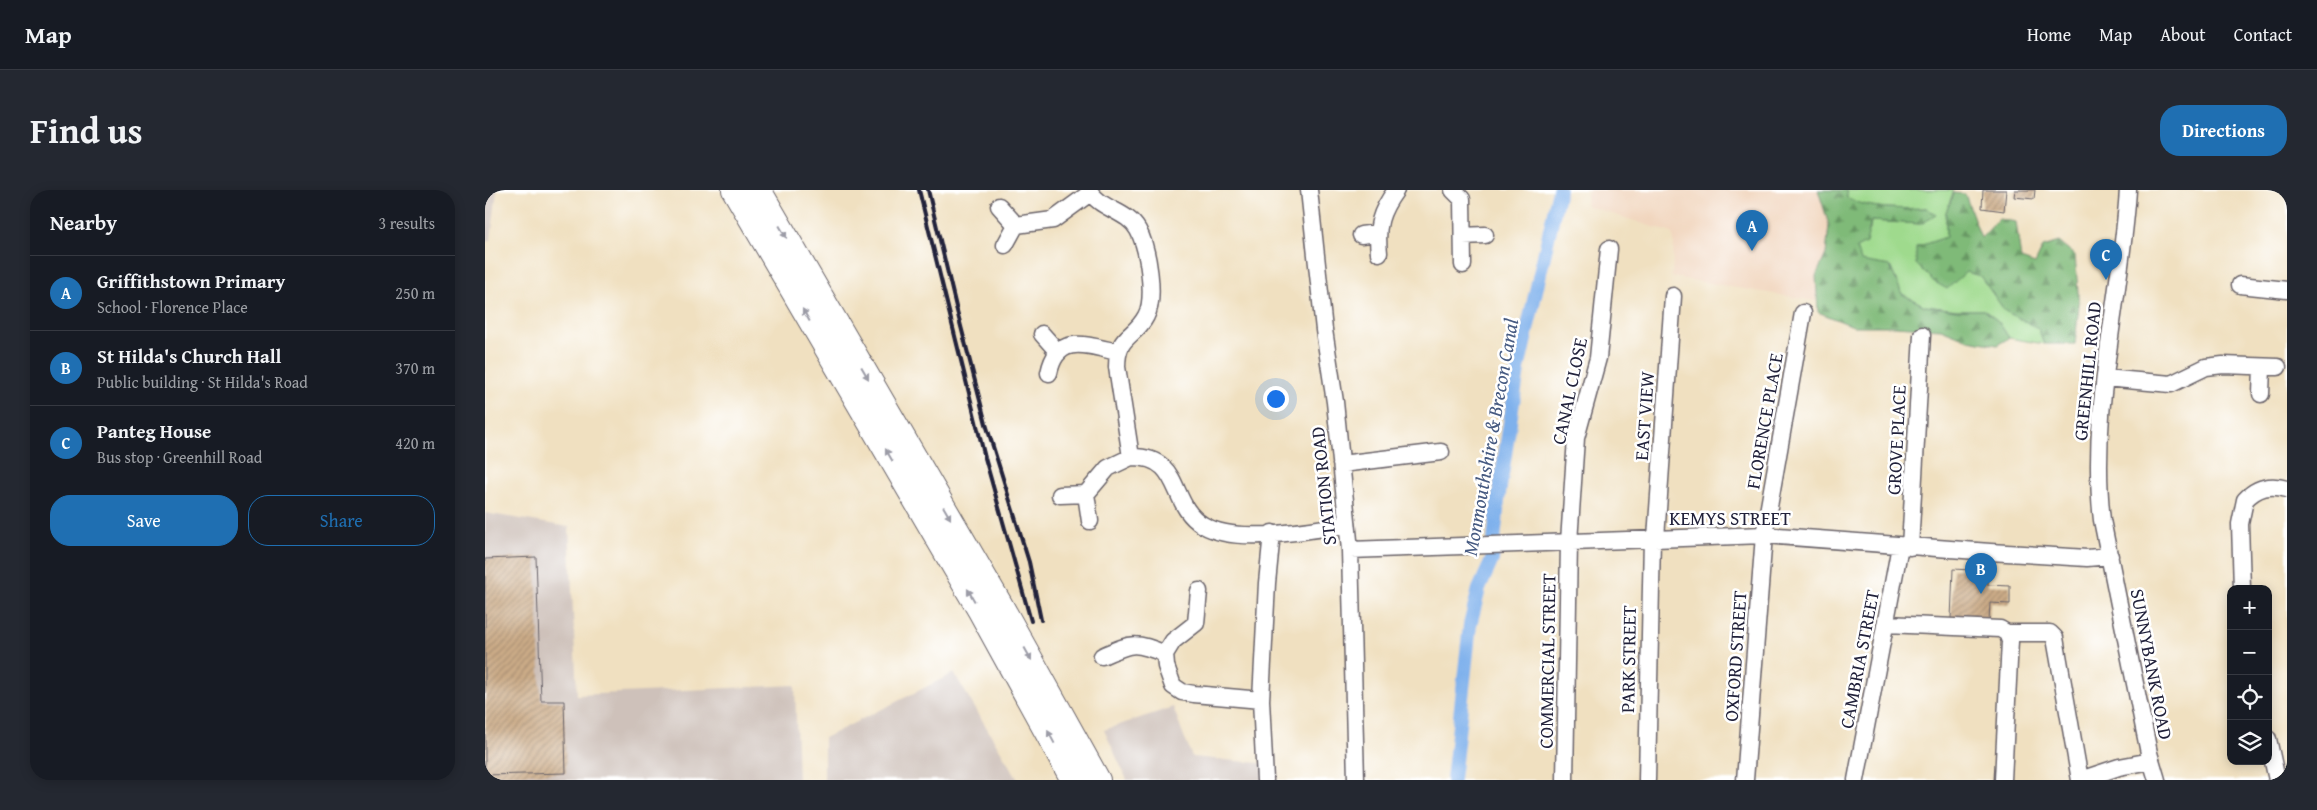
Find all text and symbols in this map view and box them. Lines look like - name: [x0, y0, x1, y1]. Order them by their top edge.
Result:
- text: Map: [25, 17, 72, 52]
- text: Home: [2027, 21, 2071, 48]
- text: Map: [2099, 21, 2132, 48]
- text: About: [2160, 21, 2206, 48]
- text: Contact: [2234, 21, 2292, 48]
- text: Find us: [30, 105, 143, 156]
- button: Directions: [2160, 105, 2287, 156]
- text: Nearby: [50, 207, 117, 238]
- pin: A: [1736, 210, 1768, 251]
- text: 3 results: [378, 211, 435, 235]
- one-way arrow: [779, 226, 788, 239]
- pin: C: [2090, 239, 2122, 280]
- text: Griffithstown Primary: [97, 267, 285, 295]
- text: A: [61, 281, 71, 305]
- text: 250 m: [395, 281, 435, 305]
- text: School · Florence Place: [97, 295, 248, 319]
- street label: GREENHILL ROAD: [2066, 300, 2108, 442]
- one-way arrow: [802, 308, 811, 321]
- water label: Monmouthshire & Brecon Canal: [1455, 316, 1525, 558]
- street label: CANAL CLOSE: [1544, 335, 1594, 447]
- text: St Hilda's Church Hall: [97, 342, 281, 370]
- street label: FLORENCE PLACE: [1738, 350, 1790, 491]
- text: B: [61, 356, 71, 380]
- text: 370 m: [395, 356, 435, 380]
- one-way arrow: [861, 365, 869, 380]
- text: Public building · St Hilda's Road: [97, 370, 308, 394]
- street label: EAST VIEW: [1627, 370, 1661, 462]
- street label: GROVE PLACE: [1879, 384, 1913, 496]
- your location: [1263, 386, 1289, 412]
- text: Panteg House: [97, 417, 211, 445]
- street label: STATION ROAD: [1303, 425, 1343, 547]
- text: C: [61, 431, 71, 455]
- text: 420 m: [395, 431, 435, 455]
- text: Bus stop · Greenhill Road: [97, 445, 262, 469]
- one-way arrow: [884, 448, 893, 462]
- button: Save: [50, 495, 238, 546]
- button: Share: [248, 495, 435, 546]
- street label: KEMYS STREET: [1669, 504, 1791, 532]
- one-way arrow: [942, 506, 951, 519]
- pin: B: [1965, 553, 1997, 594]
- street label: COMMERCIAL STREET: [1531, 573, 1563, 749]
- map controls: [2227, 585, 2272, 765]
- button: +: [2227, 585, 2272, 630]
- street label: SUNNYBANK ROAD: [2124, 586, 2180, 742]
- street label: CAMBRIA STREET: [1832, 587, 1886, 731]
- one-way arrow: [967, 589, 976, 602]
- street label: OXFORD STREET: [1716, 589, 1754, 722]
- street label: PARK STREET: [1613, 605, 1643, 713]
- button: −: [2227, 630, 2272, 675]
- one-way arrow: [1024, 646, 1032, 661]
- button: locate: [2227, 675, 2272, 720]
- button: layers: [2227, 720, 2272, 765]
- one-way arrow: [1047, 730, 1055, 744]

